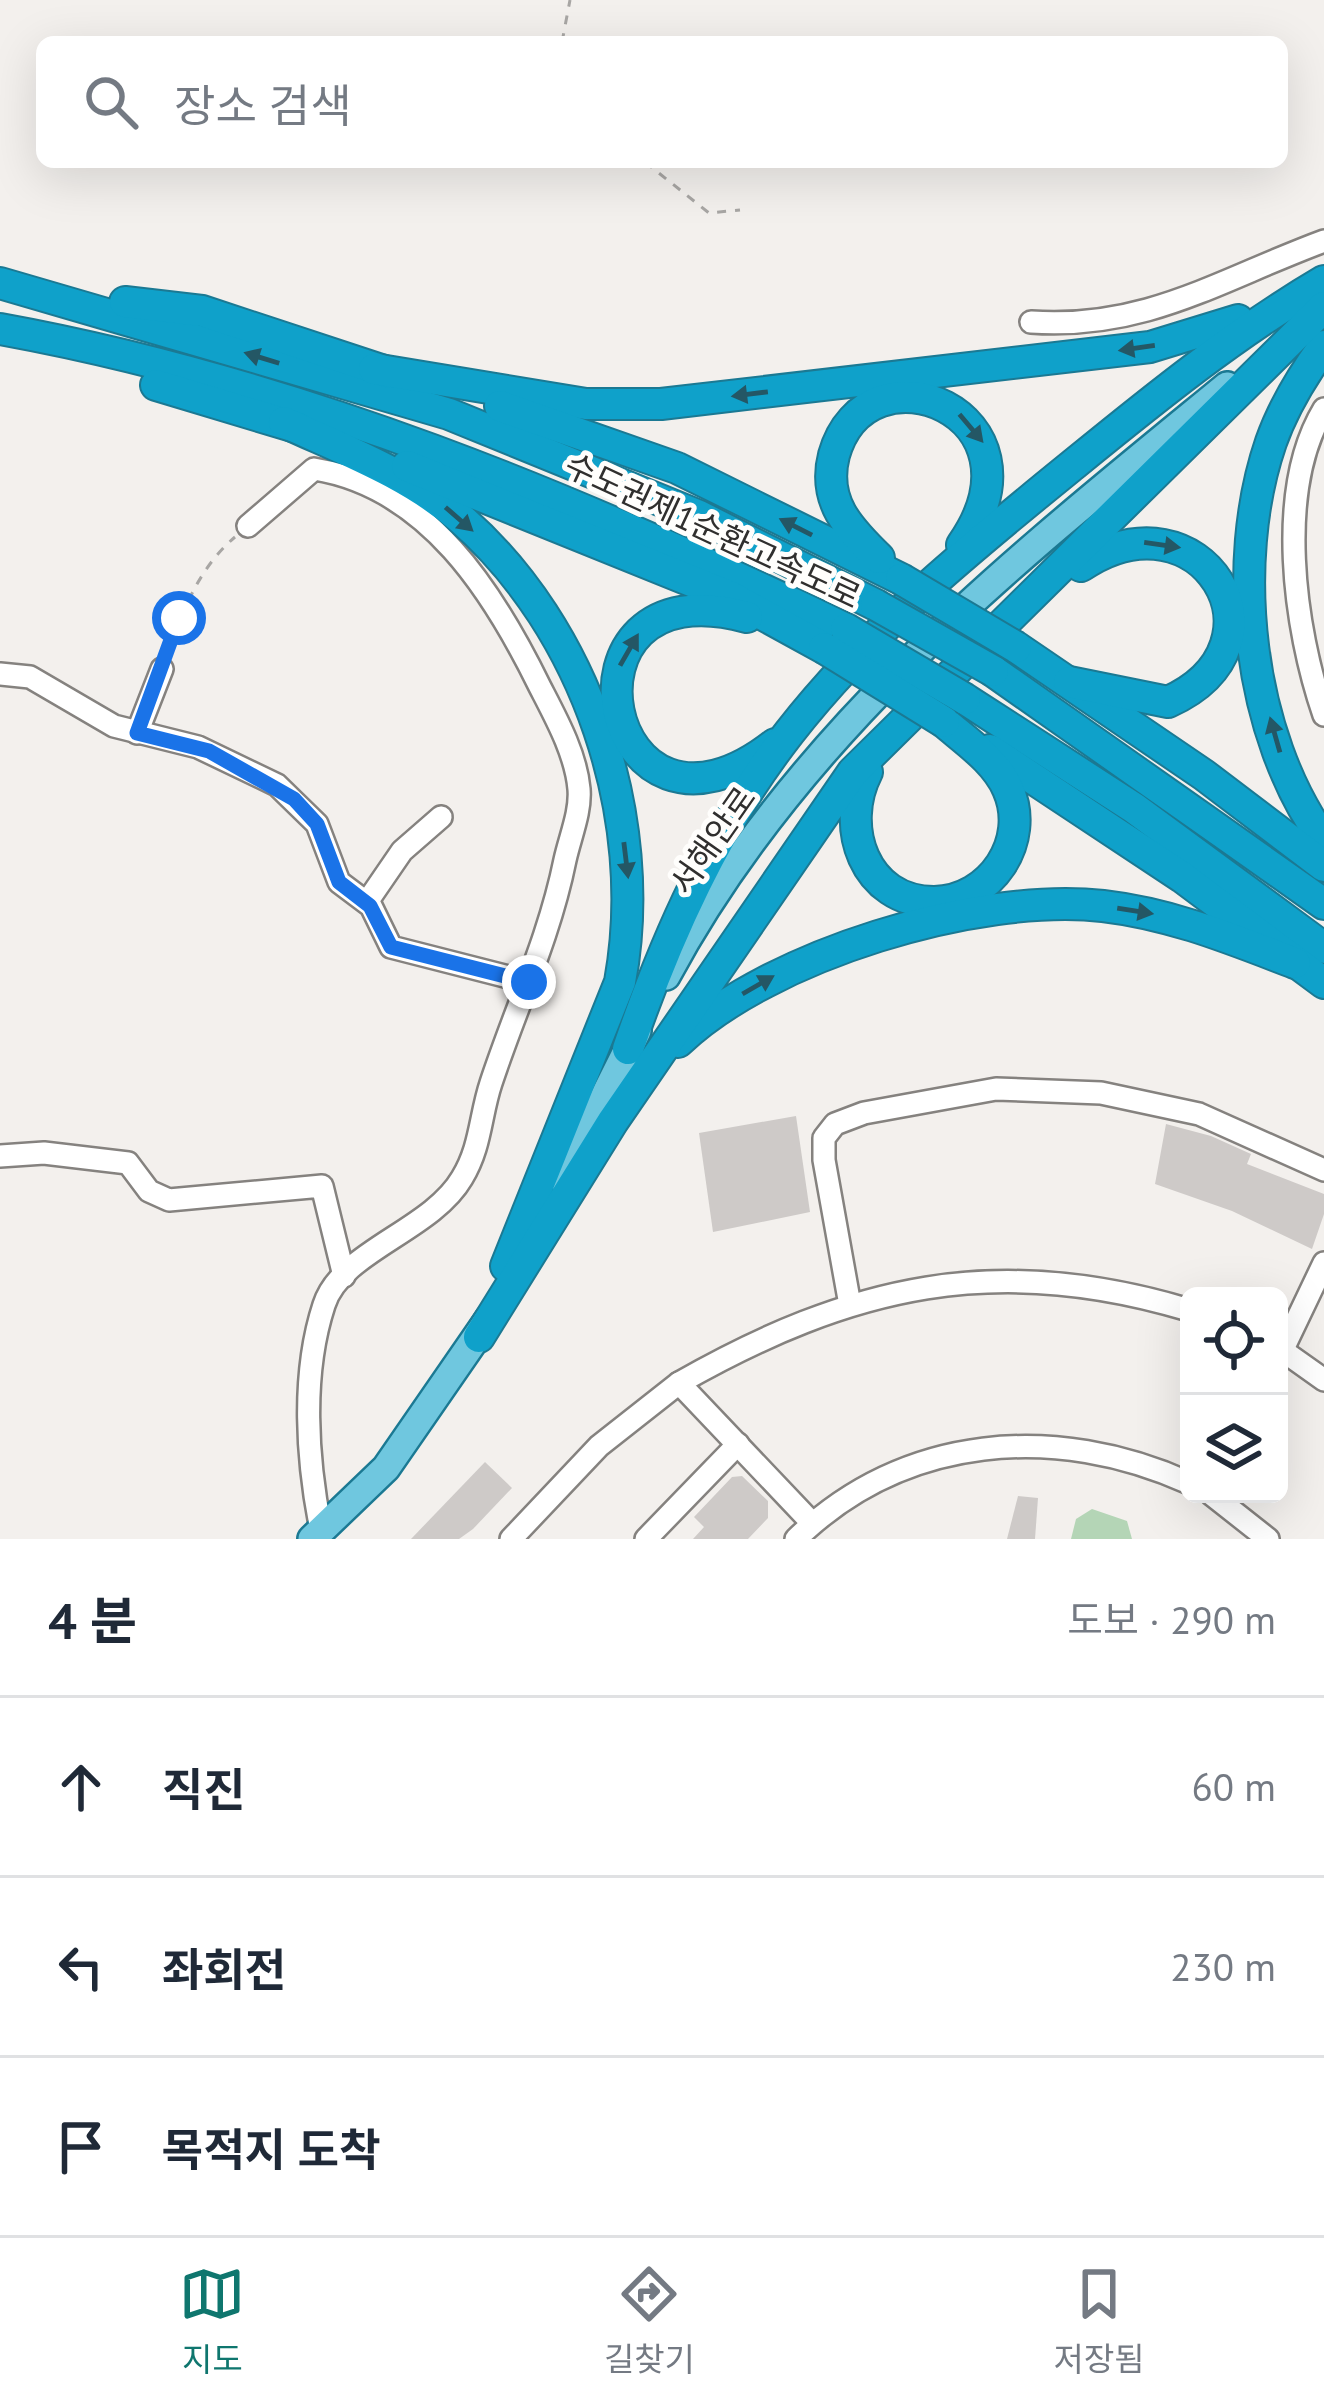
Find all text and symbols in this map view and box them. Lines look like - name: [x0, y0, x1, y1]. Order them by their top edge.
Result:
- search box: [36, 36, 1288, 168]
- icon: search: [78, 69, 144, 135]
- text: 장소 검색: [174, 76, 352, 134]
- one-way arrow: [1118, 339, 1155, 358]
- one-way arrow: [244, 348, 280, 366]
- one-way arrow: [730, 384, 768, 403]
- one-way arrow: [957, 413, 983, 443]
- street label: 수도권제1순환고속도로: [558, 443, 868, 617]
- one-way arrow: [444, 505, 473, 532]
- one-way arrow: [778, 517, 813, 537]
- one-way arrow: [1144, 536, 1181, 555]
- route start: [152, 591, 206, 645]
- one-way arrow: [617, 633, 638, 667]
- one-way arrow: [1264, 716, 1283, 753]
- street label: 서해안로: [660, 778, 764, 902]
- one-way arrow: [617, 842, 636, 879]
- one-way arrow: [1116, 903, 1154, 921]
- route end: [502, 955, 556, 1009]
- one-way arrow: [741, 975, 775, 996]
- map controls: [1180, 1287, 1288, 1503]
- button: locate: [1180, 1287, 1288, 1395]
- button: layers: [1180, 1395, 1288, 1503]
- text: 4 분: [48, 1587, 137, 1653]
- text: 도보 · 290 m: [1067, 1594, 1276, 1645]
- icon: ahead: [48, 1754, 114, 1820]
- text: 직진: [162, 1760, 245, 1818]
- text: 60 m: [1191, 1761, 1276, 1812]
- icon: left: [48, 1934, 114, 2000]
- text: 좌회전: [162, 1940, 286, 1998]
- text: 230 m: [1170, 1941, 1276, 1992]
- icon: arrive: [48, 2114, 114, 2180]
- text: 목적지 도착: [162, 2120, 380, 2178]
- tab: 지도: [179, 2261, 245, 2381]
- tab: 길찾기: [604, 2261, 695, 2381]
- tab: 저장됨: [1054, 2261, 1145, 2381]

